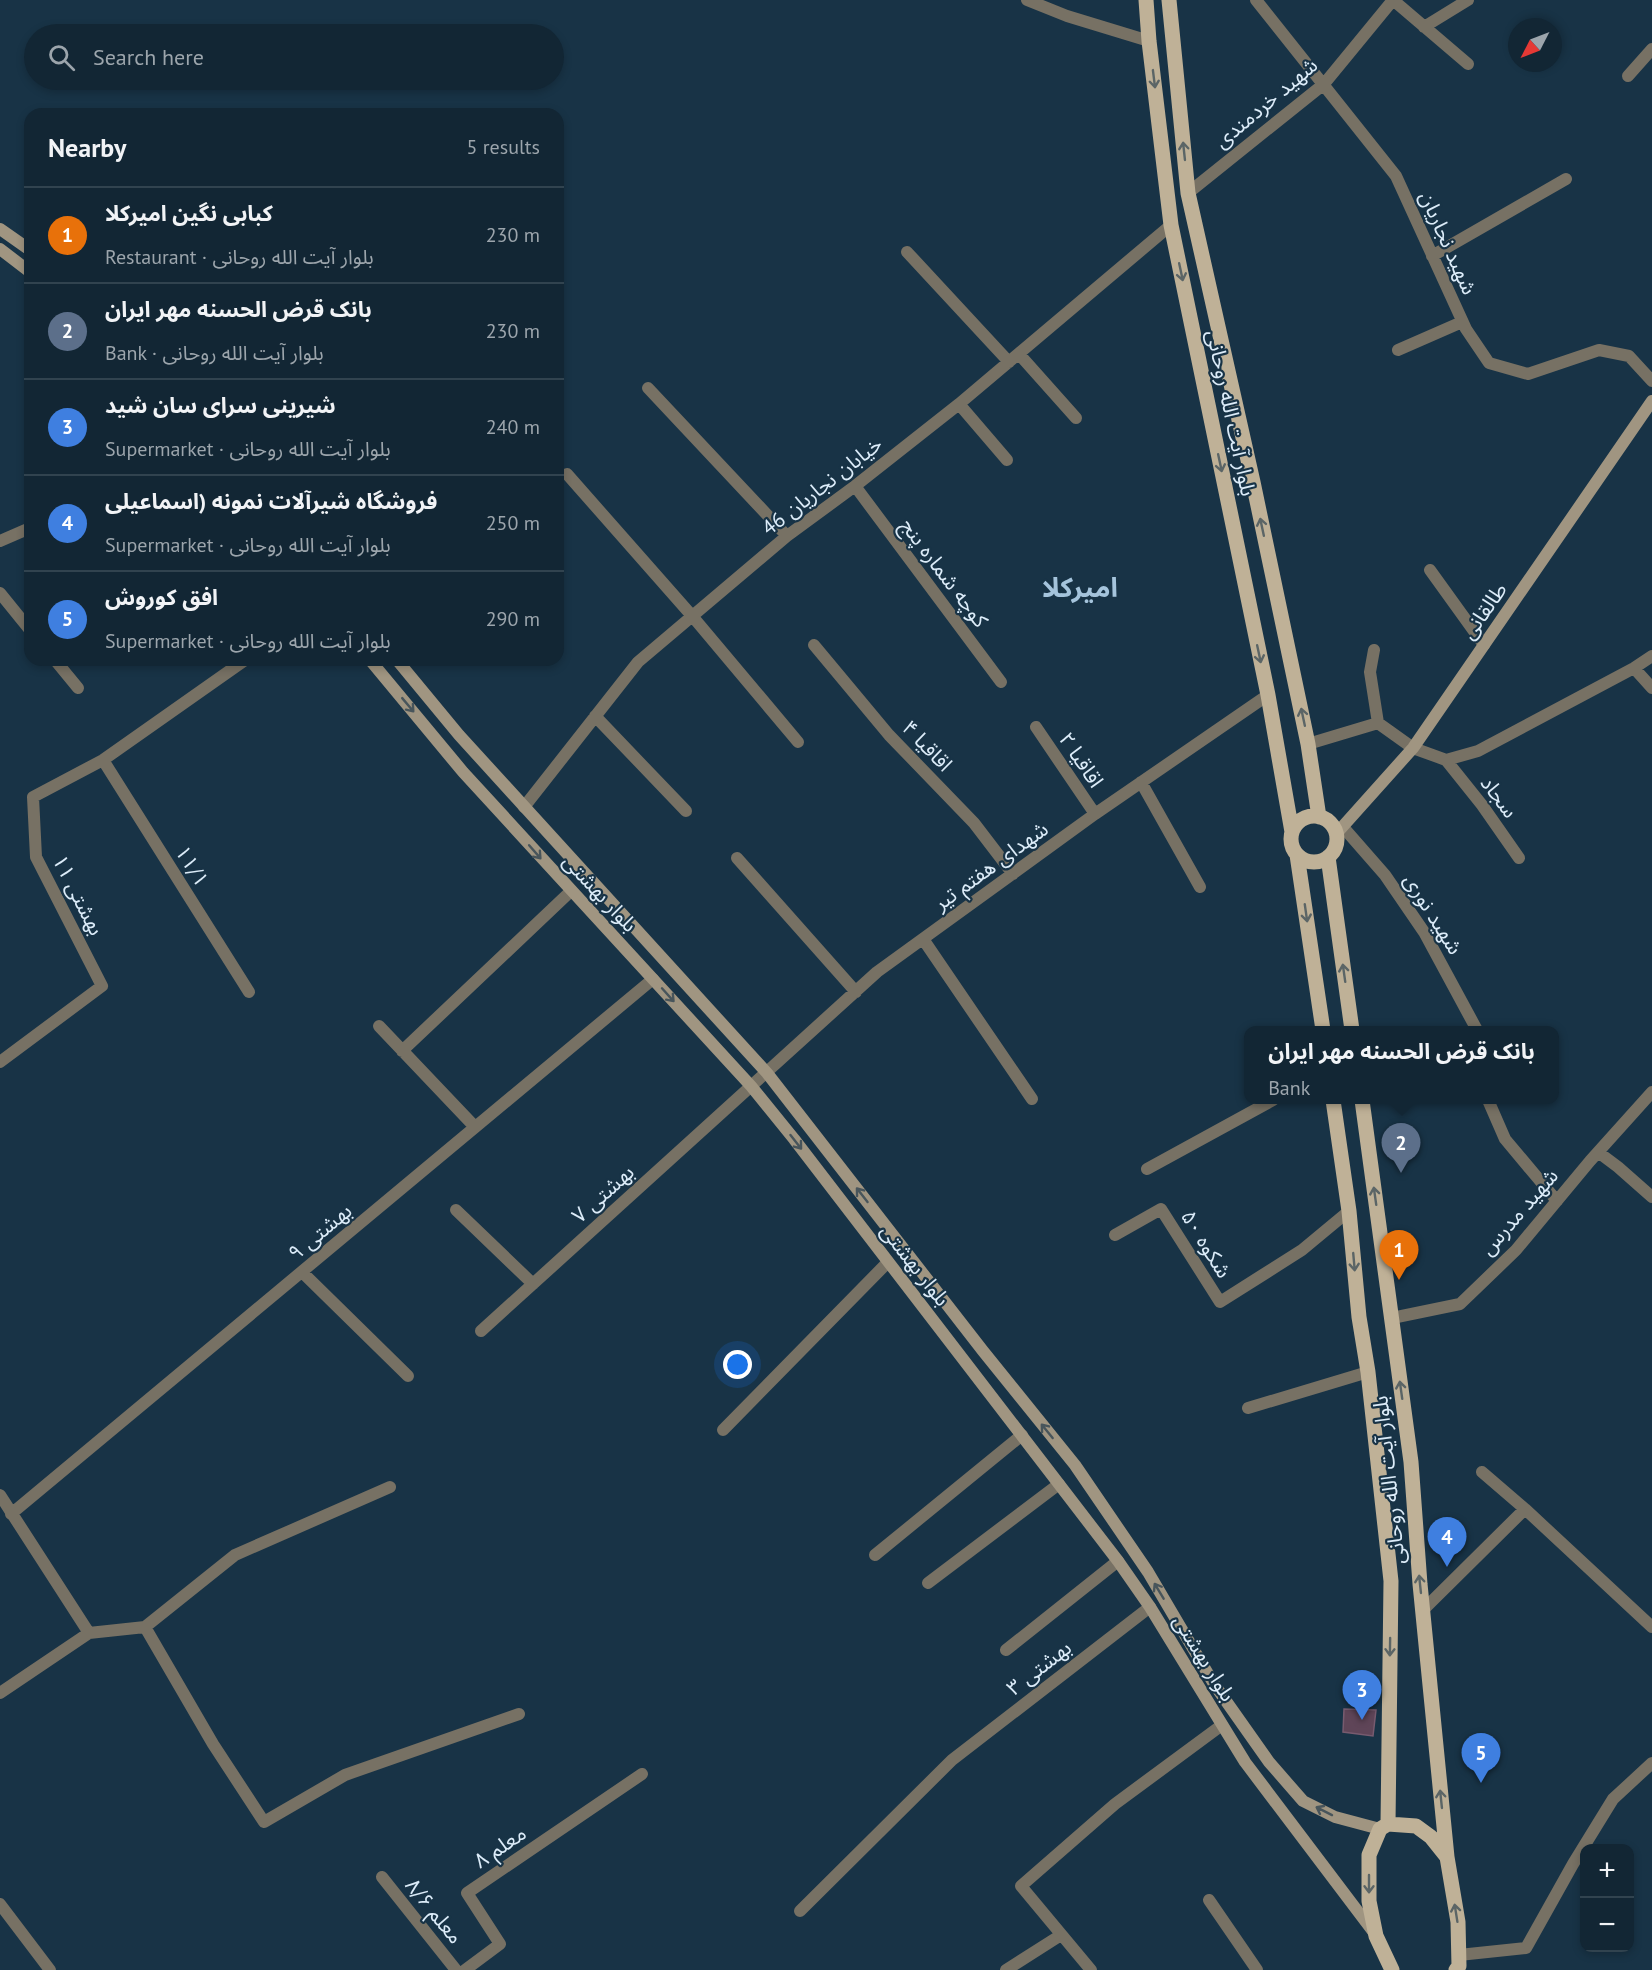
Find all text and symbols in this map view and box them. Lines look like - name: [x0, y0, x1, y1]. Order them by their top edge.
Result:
- north arrow: [1508, 18, 1562, 72]
- search box: [24, 24, 564, 90]
- icon: search: [45, 41, 78, 74]
- text: Search here: [93, 43, 204, 71]
- street label: شهید خردمندی: [1208, 51, 1323, 154]
- one-way arrow: [1148, 69, 1159, 89]
- text: Nearby: [48, 131, 126, 164]
- text: 5 results: [467, 134, 540, 160]
- one-way arrow: [1178, 142, 1189, 162]
- street label: شهید نجاریان: [1414, 187, 1483, 299]
- text: کبابی نگین امیرکلا: [105, 199, 273, 227]
- text: 1: [62, 222, 73, 248]
- text: 230 m: [486, 222, 540, 248]
- text: Restaurant · بلوار آیت الله روحانی: [105, 244, 374, 270]
- one-way arrow: [1176, 262, 1187, 281]
- text: بانک قرض الحسنه مهر ایران: [105, 295, 372, 323]
- text: 2: [62, 318, 73, 344]
- text: 230 m: [486, 318, 540, 344]
- street label: بلوار آیت الله روحانی: [1201, 327, 1262, 498]
- text: Bank · بلوار آیت الله روحانی: [105, 340, 324, 366]
- text: شیرینی سرای سان شید: [105, 391, 336, 419]
- text: 3: [62, 414, 73, 440]
- text: 240 m: [486, 414, 540, 440]
- street label: خیابان نجاریان 46: [756, 430, 887, 541]
- text: Supermarket · بلوار آیت الله روحانی: [105, 436, 391, 462]
- one-way arrow: [1215, 453, 1226, 472]
- text: فروشگاه شیرآلات نمونه (اسماعیلی: [105, 487, 437, 515]
- text: 4: [62, 510, 73, 536]
- text: 250 m: [486, 510, 540, 536]
- street label: کوچه شماره پنج: [893, 513, 994, 634]
- one-way arrow: [1256, 517, 1268, 536]
- text: Supermarket · بلوار آیت الله روحانی: [105, 532, 391, 558]
- district label: امیرکلا: [1042, 570, 1118, 604]
- street label: طالقانی: [1454, 577, 1513, 644]
- text: افق کوروش: [105, 583, 218, 611]
- text: 5: [62, 606, 73, 632]
- text: 290 m: [486, 606, 540, 632]
- text: Supermarket · بلوار آیت الله روحانی: [105, 628, 391, 654]
- one-way arrow: [1254, 644, 1265, 663]
- one-way arrow: [401, 697, 414, 713]
- one-way arrow: [1297, 708, 1308, 728]
- street label: اقاقیا ۴: [896, 714, 958, 777]
- street label: اقاقیا ۲: [1053, 727, 1110, 793]
- street label: سجاد: [1475, 770, 1524, 823]
- street label: شهدای هفتم تیر: [927, 815, 1054, 918]
- street label: ۱۱/۱: [169, 840, 215, 891]
- one-way arrow: [528, 844, 542, 859]
- street label: بلوار بهشتی: [557, 848, 644, 938]
- street label: بهشتی ۱۱: [47, 850, 110, 940]
- street label: شهید نوری: [1398, 868, 1469, 959]
- one-way arrow: [1300, 903, 1311, 922]
- one-way arrow: [1339, 963, 1350, 983]
- one-way arrow: [661, 987, 675, 1002]
- popup: [1244, 1026, 1559, 1104]
- text: بانک قرض الحسنه مهر ایران: [1268, 1037, 1535, 1065]
- text: Bank: [1268, 1075, 1310, 1101]
- pin: 2: [1382, 1124, 1420, 1173]
- one-way arrow: [789, 1134, 802, 1150]
- street label: بهشتی ۷: [566, 1158, 640, 1229]
- street label: شهید مدرس: [1474, 1163, 1564, 1261]
- one-way arrow: [855, 1187, 868, 1203]
- one-way arrow: [1369, 1187, 1380, 1207]
- street label: بهشتی ۹: [282, 1197, 357, 1266]
- street label: شکوه ۵۰: [1175, 1205, 1238, 1283]
- street label: بلوار بهشتی: [875, 1218, 956, 1311]
- pin: 1: [1380, 1230, 1418, 1280]
- one-way arrow: [1349, 1251, 1360, 1271]
- your location: [723, 1350, 752, 1379]
- one-way arrow: [1396, 1380, 1407, 1400]
- street label: بلوار آیت الله روحانی: [1366, 1395, 1411, 1566]
- one-way arrow: [1041, 1423, 1054, 1439]
- pin: 4: [1428, 1518, 1466, 1567]
- one-way arrow: [1414, 1574, 1425, 1594]
- one-way arrow: [1153, 1583, 1165, 1600]
- street label: بلوار بهشتی: [1167, 1609, 1242, 1706]
- street label: بهشتی ۳: [1001, 1634, 1077, 1701]
- one-way arrow: [1384, 1636, 1396, 1656]
- pin: 3: [1342, 1670, 1382, 1720]
- pin: 5: [1462, 1734, 1500, 1783]
- one-way arrow: [1435, 1789, 1446, 1809]
- one-way arrow: [1315, 1805, 1333, 1817]
- street label: معلم ۸: [468, 1819, 532, 1876]
- map controls: [1580, 1844, 1634, 1952]
- button: +: [1580, 1844, 1634, 1898]
- street label: معلم ۸/۶: [398, 1872, 469, 1950]
- one-way arrow: [1363, 1873, 1375, 1893]
- button: −: [1580, 1898, 1634, 1952]
- one-way arrow: [1451, 1903, 1462, 1923]

